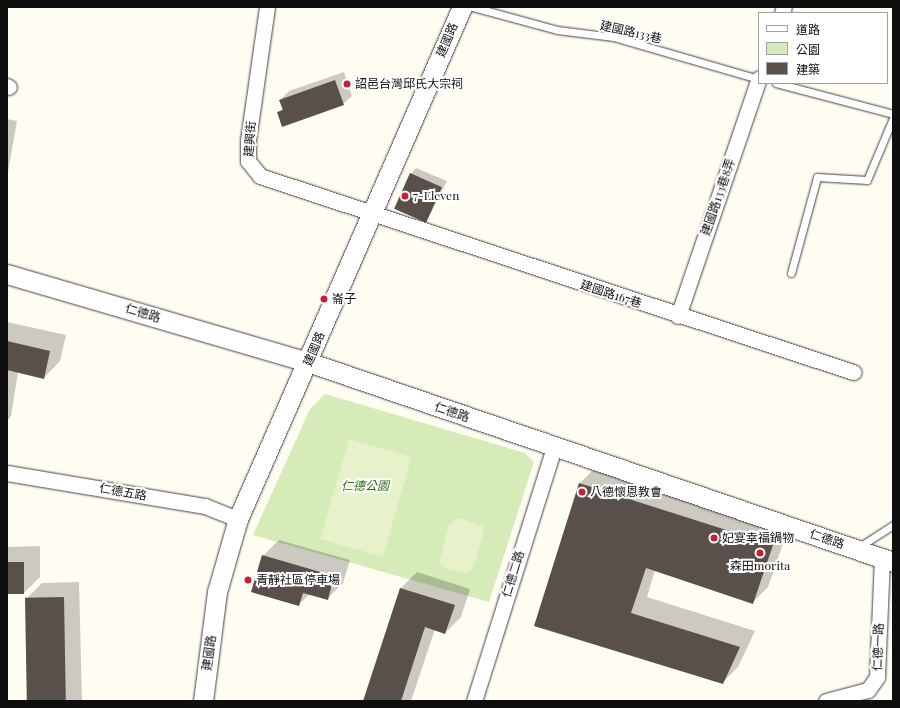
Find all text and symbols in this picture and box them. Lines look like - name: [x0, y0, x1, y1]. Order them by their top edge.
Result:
- legend: [758, 12, 888, 84]
- street label: 建國路133巷: [599, 18, 663, 46]
- street label: 建國路: [433, 21, 461, 59]
- text: 道路: [796, 21, 820, 37]
- text: 公園: [796, 41, 820, 57]
- text: 建築: [796, 61, 820, 77]
- place label: 詔邑台灣邱氏大宗祠: [355, 77, 463, 91]
- marker: 詔邑台灣邱氏大宗祠: [342, 79, 352, 89]
- street label: 建興街: [242, 121, 258, 157]
- street label: 建國路133巷8弄: [698, 156, 738, 238]
- place label: 7-Eleven: [413, 189, 459, 203]
- marker: 7-Eleven: [400, 191, 410, 201]
- street label: 建國路167巷: [579, 277, 643, 311]
- place label: 崙子: [332, 292, 356, 306]
- marker: 崙子: [319, 294, 329, 304]
- street label: 仁德路: [124, 301, 162, 325]
- street label: 建國路: [300, 330, 328, 368]
- street label: 仁德路: [433, 399, 471, 425]
- park label: 仁德公園: [341, 479, 389, 493]
- street label: 仁德五路: [98, 481, 148, 503]
- place label: 八德懷恩教會: [590, 485, 662, 499]
- marker: 八德懷恩教會: [577, 487, 587, 497]
- street label: 仁德路: [808, 526, 846, 552]
- place label: 妃宴幸福鍋物: [722, 531, 794, 545]
- marker: 妃宴幸福鍋物: [709, 533, 719, 543]
- marker: 森田morita: [755, 548, 765, 558]
- street label: 仁德二路: [499, 549, 527, 599]
- place label: 森田morita: [730, 559, 790, 573]
- place label: 青靜社區停車場: [256, 573, 340, 587]
- marker: 青靜社區停車場: [243, 575, 253, 585]
- street label: 仁德一路: [870, 623, 886, 671]
- street label: 建國路: [199, 634, 219, 672]

